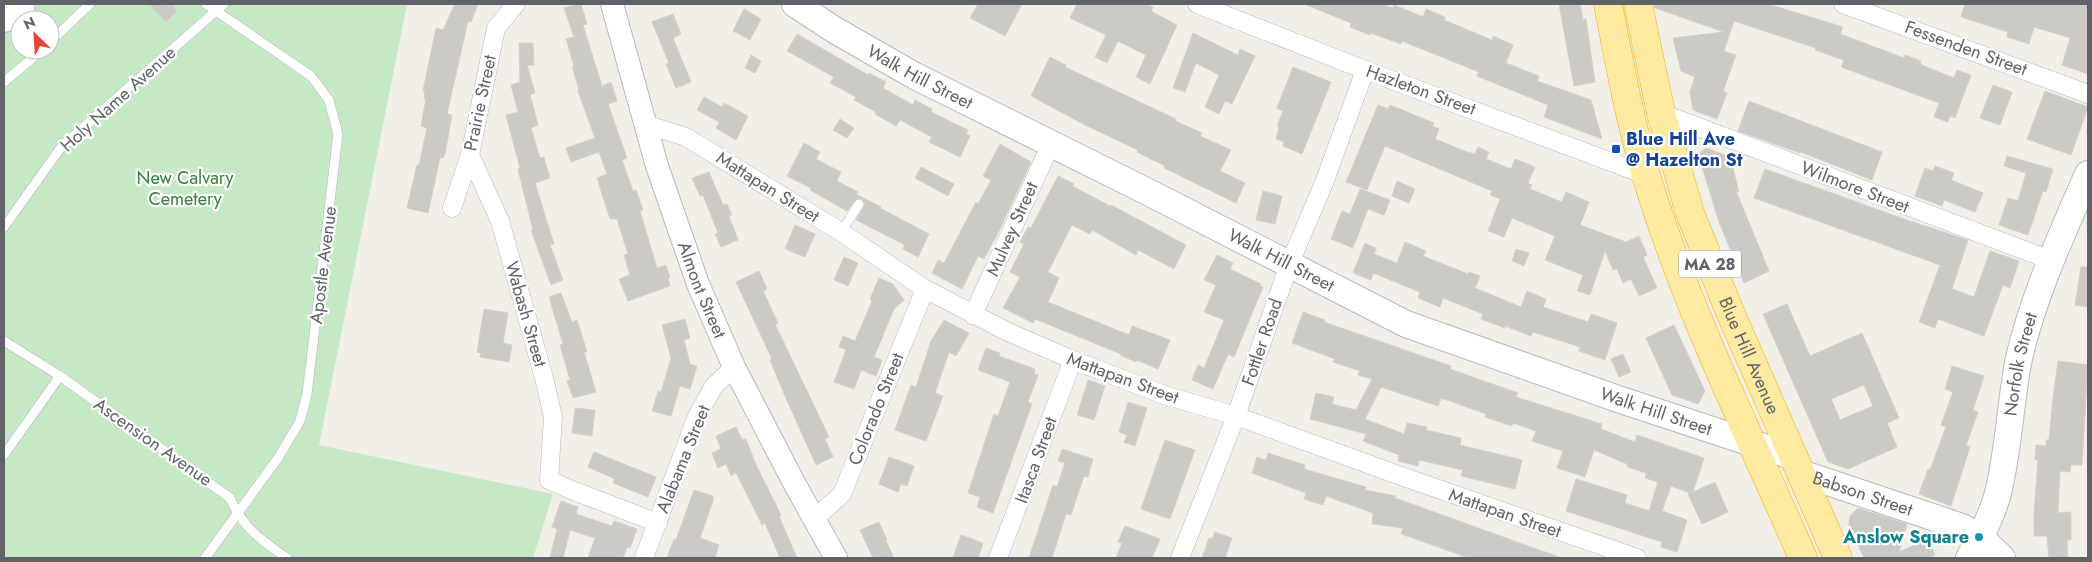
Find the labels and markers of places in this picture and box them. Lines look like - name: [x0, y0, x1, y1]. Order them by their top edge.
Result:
- place label: Blue Hill Ave @ Hazelton St: [1626, 126, 1743, 173]
- marker: Blue Hill Ave @ Hazelton St: [1610, 143, 1622, 155]
- place label: Anslow Square: [1842, 524, 1969, 550]
- marker: Anslow Square: [1973, 531, 1985, 543]

